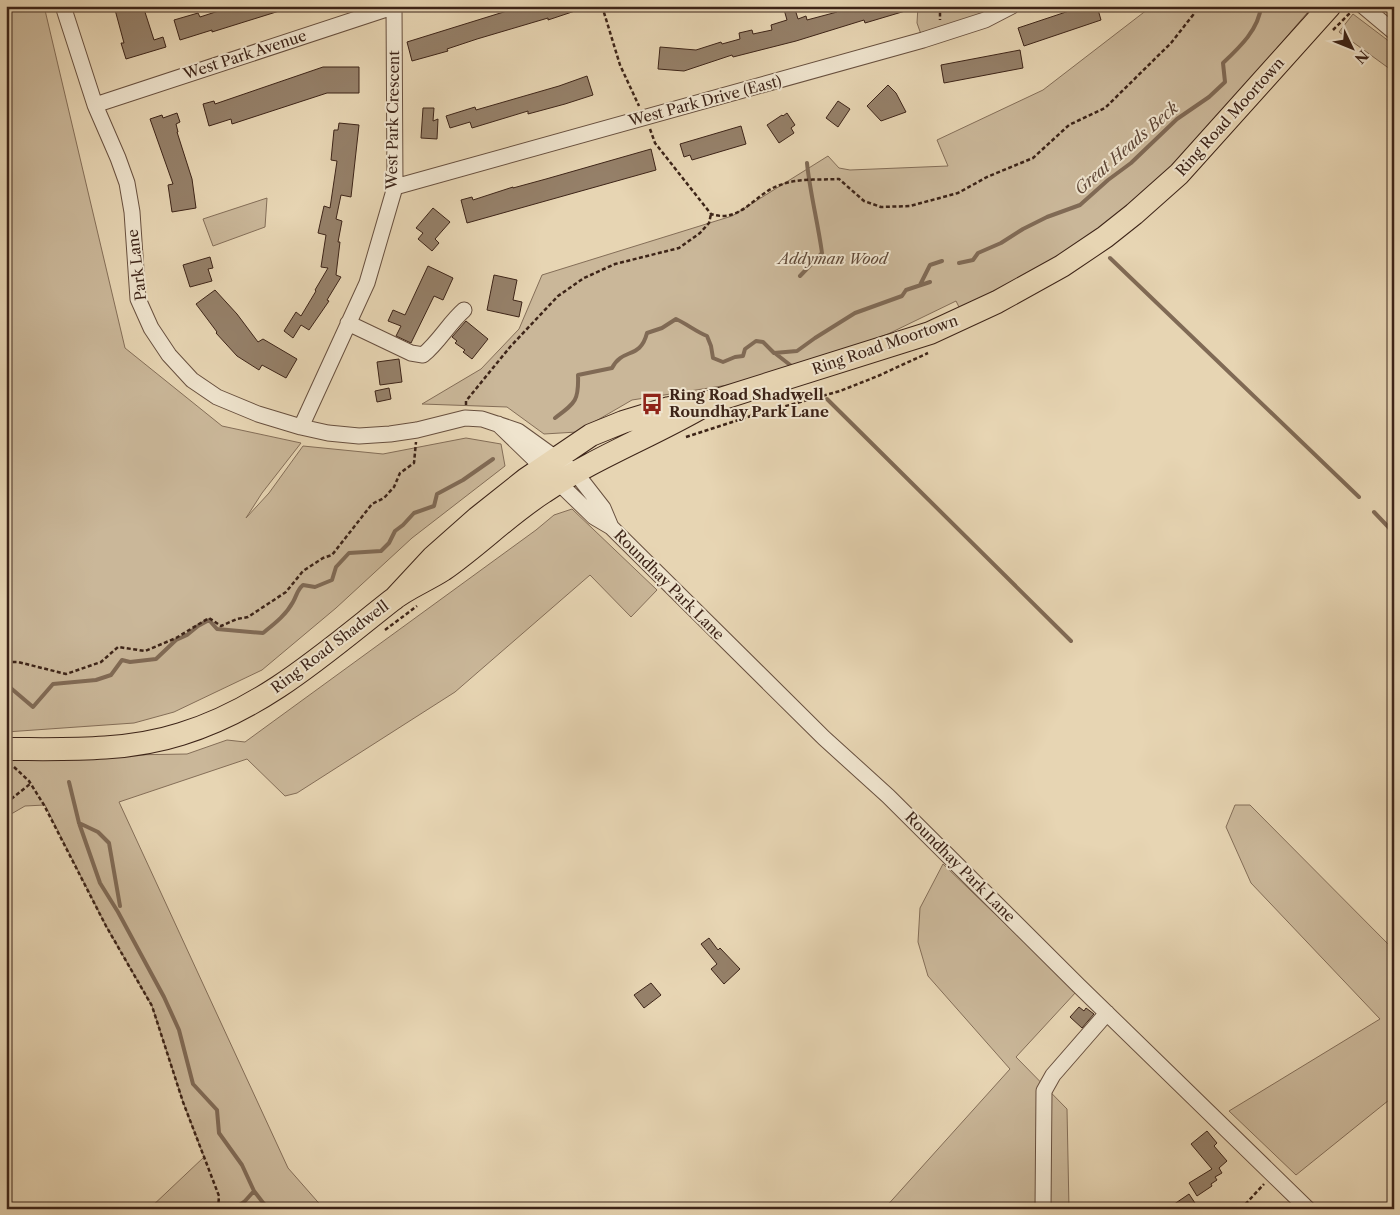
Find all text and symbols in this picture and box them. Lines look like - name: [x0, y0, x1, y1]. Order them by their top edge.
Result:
- north arrow: [1328, 22, 1378, 72]
- street label: West Park Avenue: [180, 26, 309, 84]
- text: N: [1351, 46, 1372, 67]
- street label: West Park Crescent: [382, 50, 403, 191]
- street label: Ring Road Moortown: [1171, 53, 1288, 180]
- street label: West Park Drive (East): [625, 71, 783, 130]
- water label: Great Heads Beck: [1070, 97, 1183, 199]
- street label: Park Lane: [123, 228, 150, 302]
- park label: Addyman Wood: [776, 249, 890, 268]
- street label: Ring Road Moortown: [809, 310, 961, 378]
- place label: Ring Road Shadwell Roundhay Park Lane: [669, 385, 829, 421]
- bus stop icon: Ring Road Shadwell Roundhay Park Lane: [639, 391, 665, 417]
- street label: Roundhay Park Lane: [610, 525, 729, 644]
- street label: Ring Road Shadwell: [267, 596, 393, 697]
- street label: Roundhay Park Lane: [901, 807, 1020, 926]

